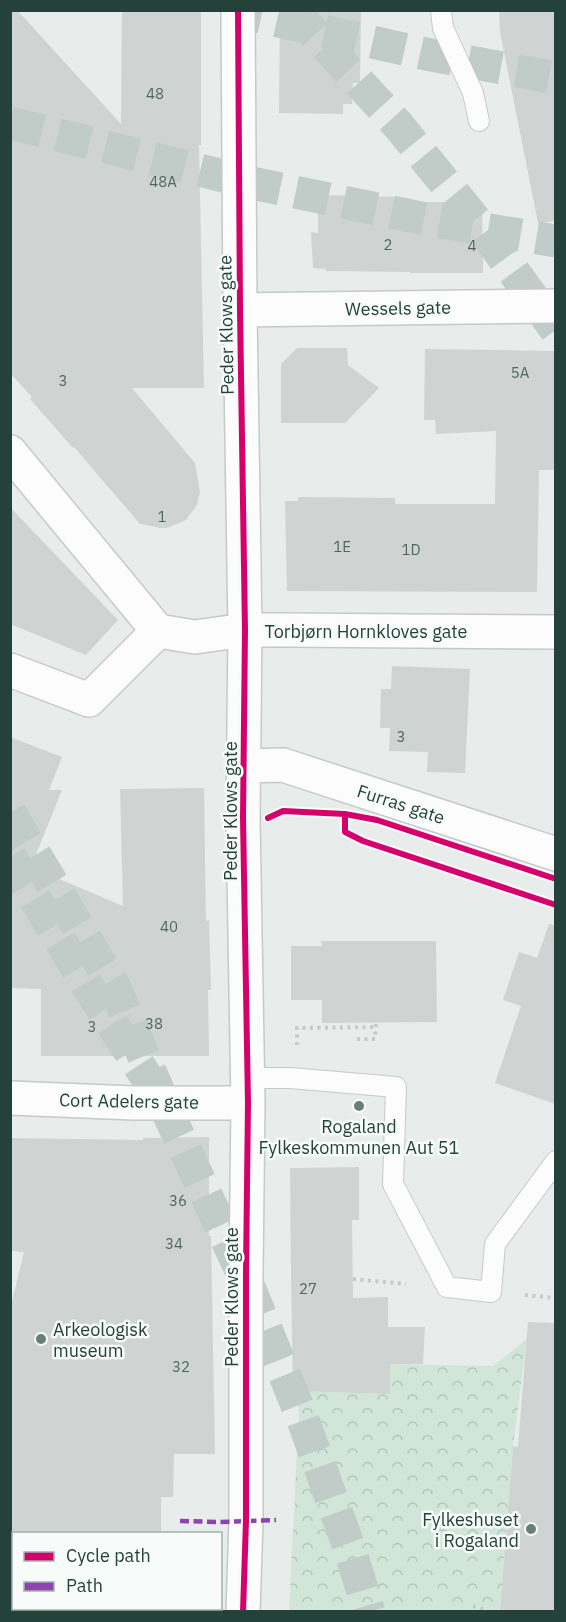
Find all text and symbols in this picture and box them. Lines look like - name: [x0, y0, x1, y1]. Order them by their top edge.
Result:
- house number: 48: [146, 84, 164, 103]
- house number: 48A: [149, 172, 177, 191]
- house number: 2: [383, 235, 393, 254]
- house number: 4: [467, 236, 477, 255]
- street label: Peder Klows gate: [213, 255, 239, 395]
- street label: Wessels gate: [345, 296, 451, 320]
- house number: 5A: [511, 363, 530, 382]
- house number: 3: [58, 371, 68, 390]
- house number: 1: [157, 507, 167, 526]
- house number: 1E: [333, 537, 351, 556]
- house number: 1D: [401, 540, 421, 559]
- street label: Torbjørn Hornkloves gate: [265, 620, 468, 643]
- house number: 3: [396, 727, 406, 746]
- street label: Peder Klows gate: [219, 741, 242, 881]
- street label: Furras gate: [354, 779, 448, 829]
- house number: 40: [160, 917, 178, 936]
- house number: 38: [145, 1014, 163, 1033]
- house number: 3: [87, 1017, 97, 1036]
- street label: Cort Adelers gate: [59, 1088, 199, 1114]
- marker: Rogaland Fylkeskommunen Aut 51: [352, 1099, 366, 1113]
- place label: Rogaland Fylkeskommunen Aut 51: [259, 1115, 459, 1159]
- house number: 36: [169, 1191, 187, 1210]
- street label: Peder Klows gate: [220, 1227, 243, 1367]
- house number: 34: [165, 1234, 183, 1253]
- house number: 27: [299, 1279, 317, 1298]
- place label: Arkeologisk museum: [53, 1318, 148, 1362]
- marker: Arkeologisk museum: [34, 1332, 48, 1346]
- house number: 32: [172, 1357, 190, 1376]
- place label: Fylkeshuset i Rogaland: [422, 1508, 519, 1552]
- marker: Fylkeshuset i Rogaland: [524, 1522, 538, 1536]
- legend: [12, 1532, 222, 1610]
- text: Cycle path: [66, 1544, 151, 1567]
- text: Path: [66, 1574, 103, 1597]

